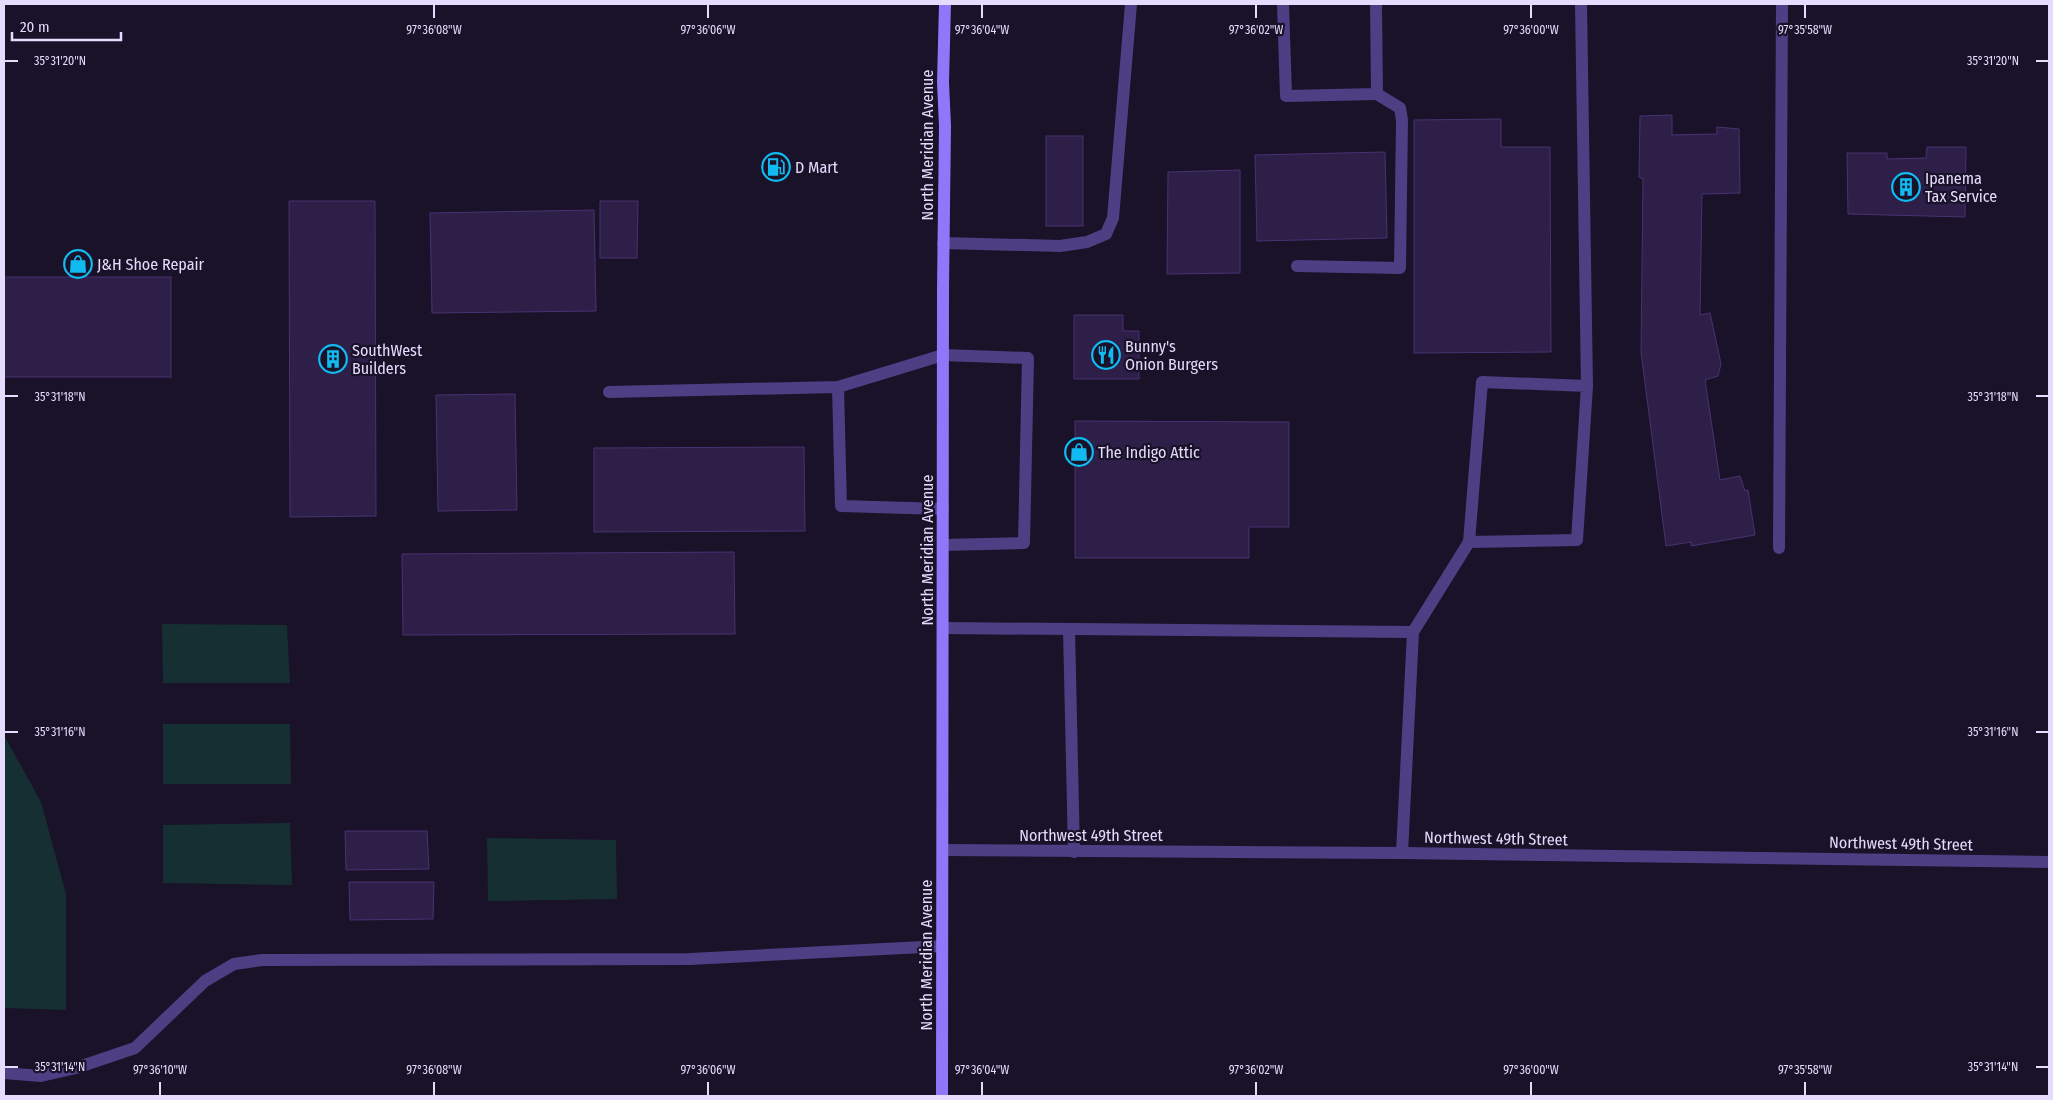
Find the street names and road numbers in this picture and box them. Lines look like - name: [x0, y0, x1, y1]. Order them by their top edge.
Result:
- street label: North Meridian Avenue: [918, 70, 937, 220]
- street label: North Meridian Avenue: [918, 475, 937, 625]
- street label: Northwest 49th Street: [1019, 826, 1164, 845]
- street label: Northwest 49th Street: [1424, 828, 1569, 849]
- street label: Northwest 49th Street: [1829, 833, 1974, 854]
- street label: North Meridian Avenue: [917, 880, 936, 1030]

